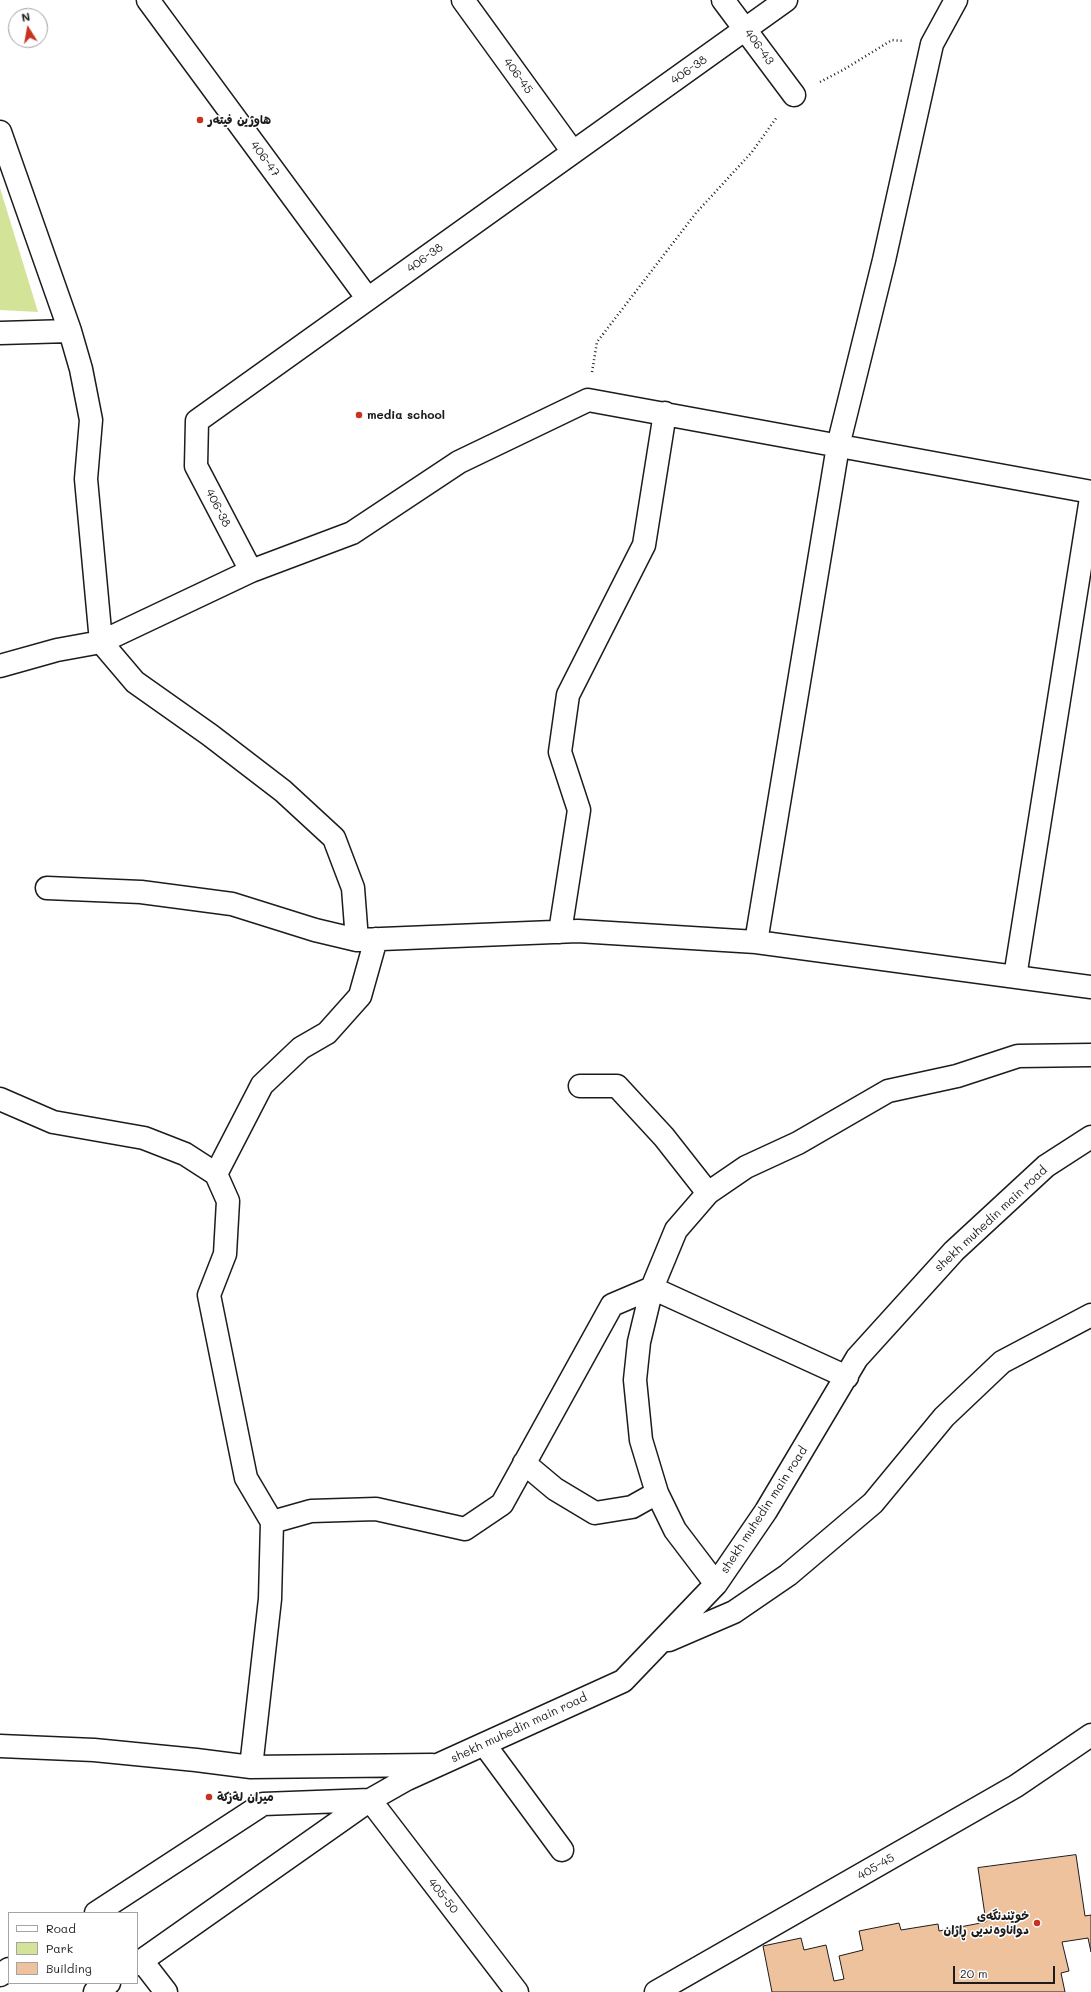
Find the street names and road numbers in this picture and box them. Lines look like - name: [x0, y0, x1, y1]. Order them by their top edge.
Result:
- street label: 406-43: [741, 26, 777, 68]
- street label: 406-38: [668, 52, 710, 88]
- street label: 406-45: [500, 55, 536, 97]
- street label: 406-47: [247, 138, 283, 180]
- street label: 406-38: [404, 240, 446, 276]
- street label: 406-38: [202, 486, 234, 530]
- street label: shekh muhedin main road: [932, 1163, 1050, 1275]
- street label: shekh muhedin main road: [718, 1444, 810, 1576]
- street label: shekh muhedin main road: [449, 1690, 589, 1766]
- street label: 405-45: [855, 1851, 897, 1883]
- street label: 405-50: [425, 1875, 461, 1917]

